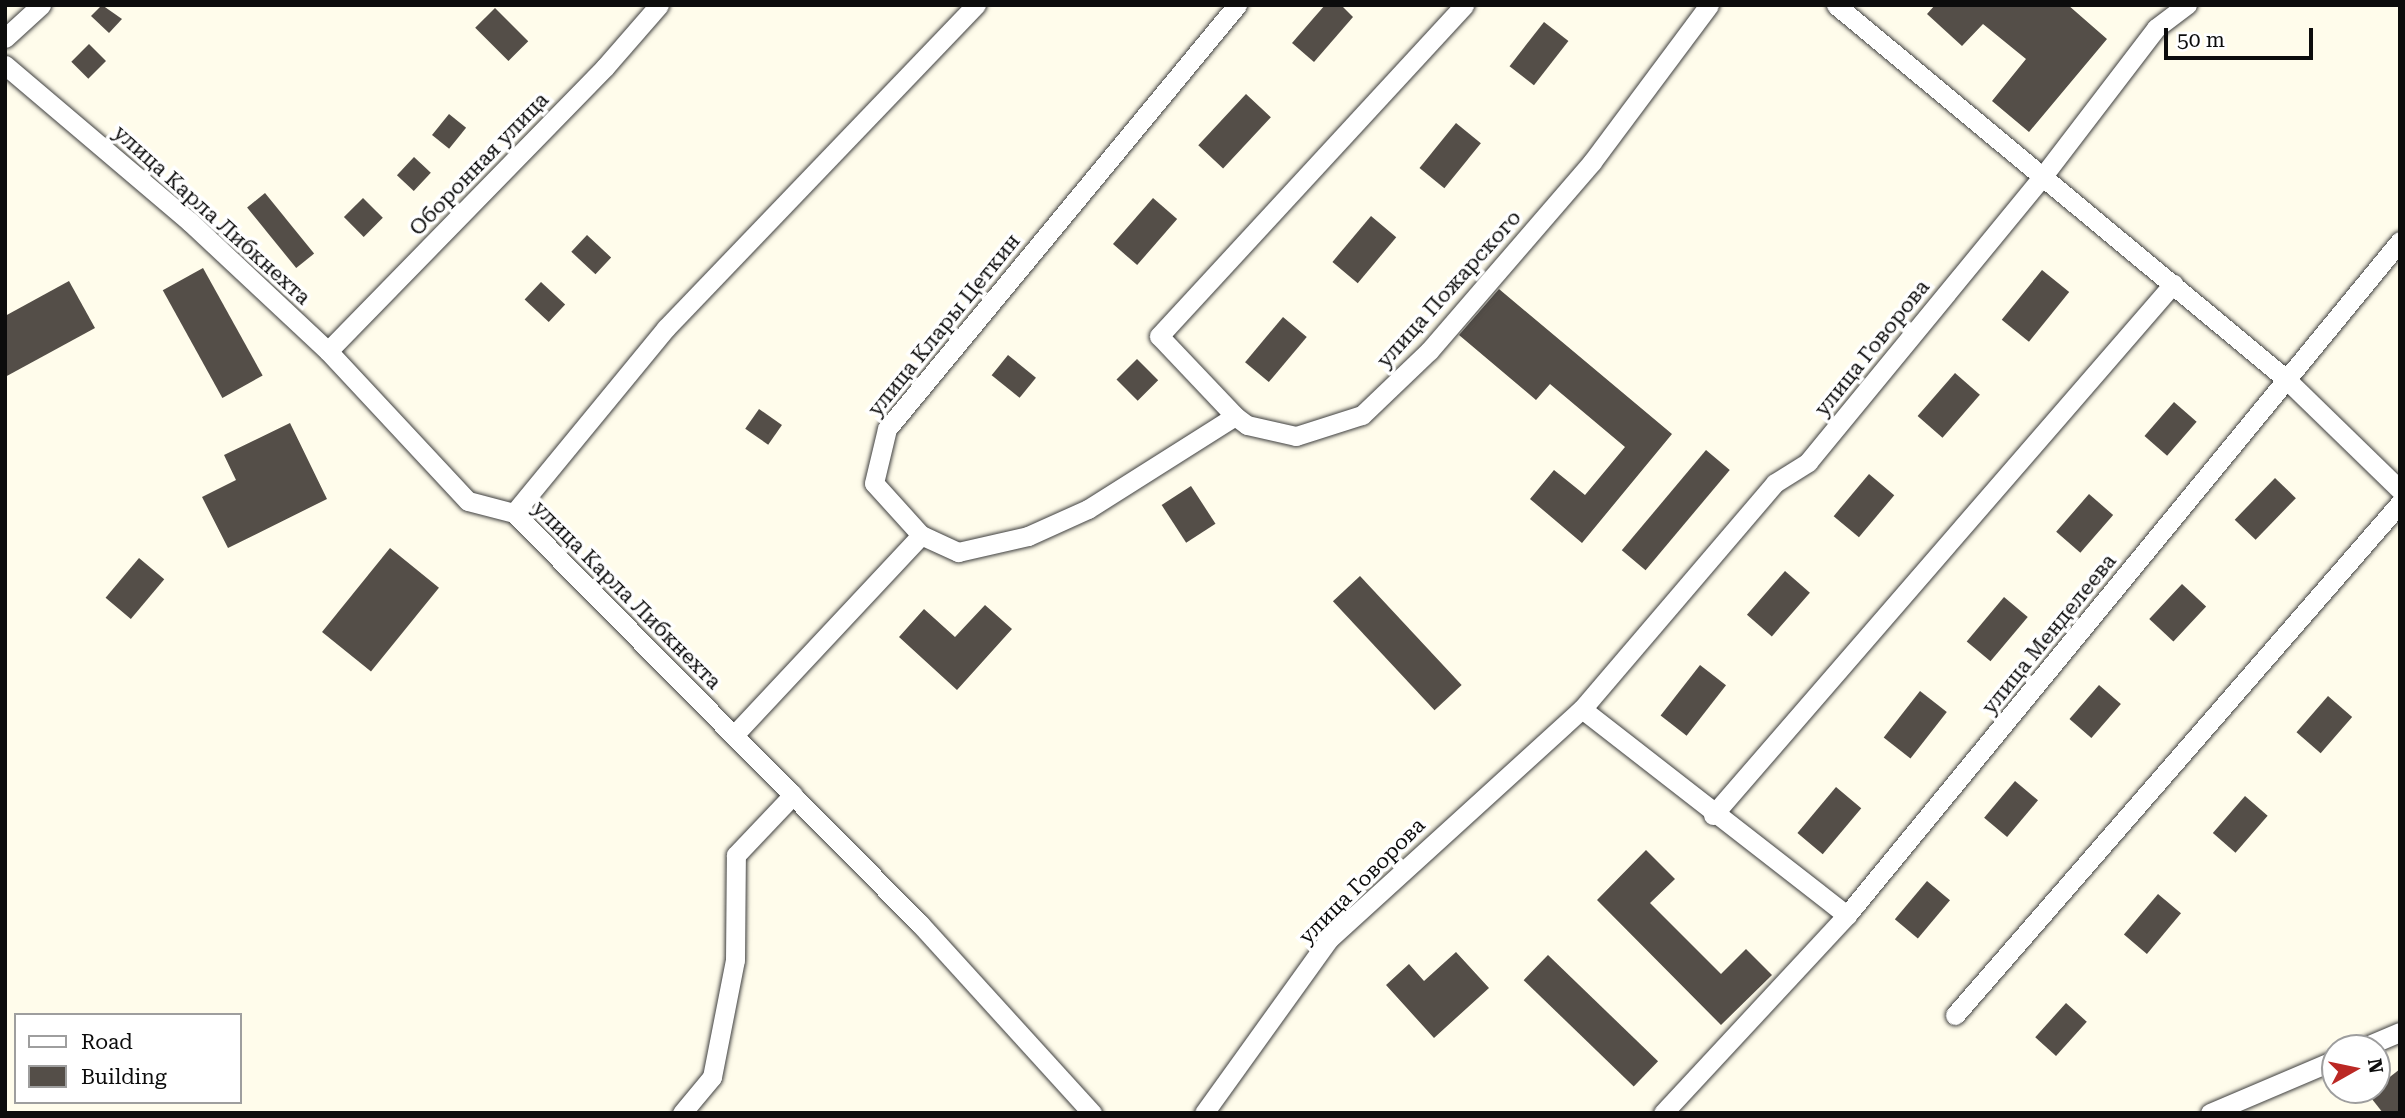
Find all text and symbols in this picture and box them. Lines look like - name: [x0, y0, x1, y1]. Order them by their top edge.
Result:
- scale bar: [2167, 14, 2316, 58]
- text: 50 m: [2177, 28, 2225, 52]
- street label: Оборонная улица: [404, 87, 554, 241]
- street label: улица Карла Либкнехта: [108, 120, 316, 310]
- street label: улица Пожарского: [1372, 205, 1526, 373]
- street label: улица Клары Цеткин: [863, 229, 1025, 421]
- street label: улица Говорова: [1809, 275, 1935, 421]
- street label: улица Карла Либкнехта: [527, 495, 727, 695]
- street label: улица Менделеева: [1977, 549, 2121, 719]
- street label: улица Говорова: [1294, 813, 1430, 949]
- legend: [14, 1013, 242, 1104]
- text: Road: [81, 1030, 133, 1054]
- north arrow: [2321, 1034, 2391, 1104]
- text: N: [2363, 1057, 2388, 1075]
- text: Building: [81, 1065, 167, 1089]

